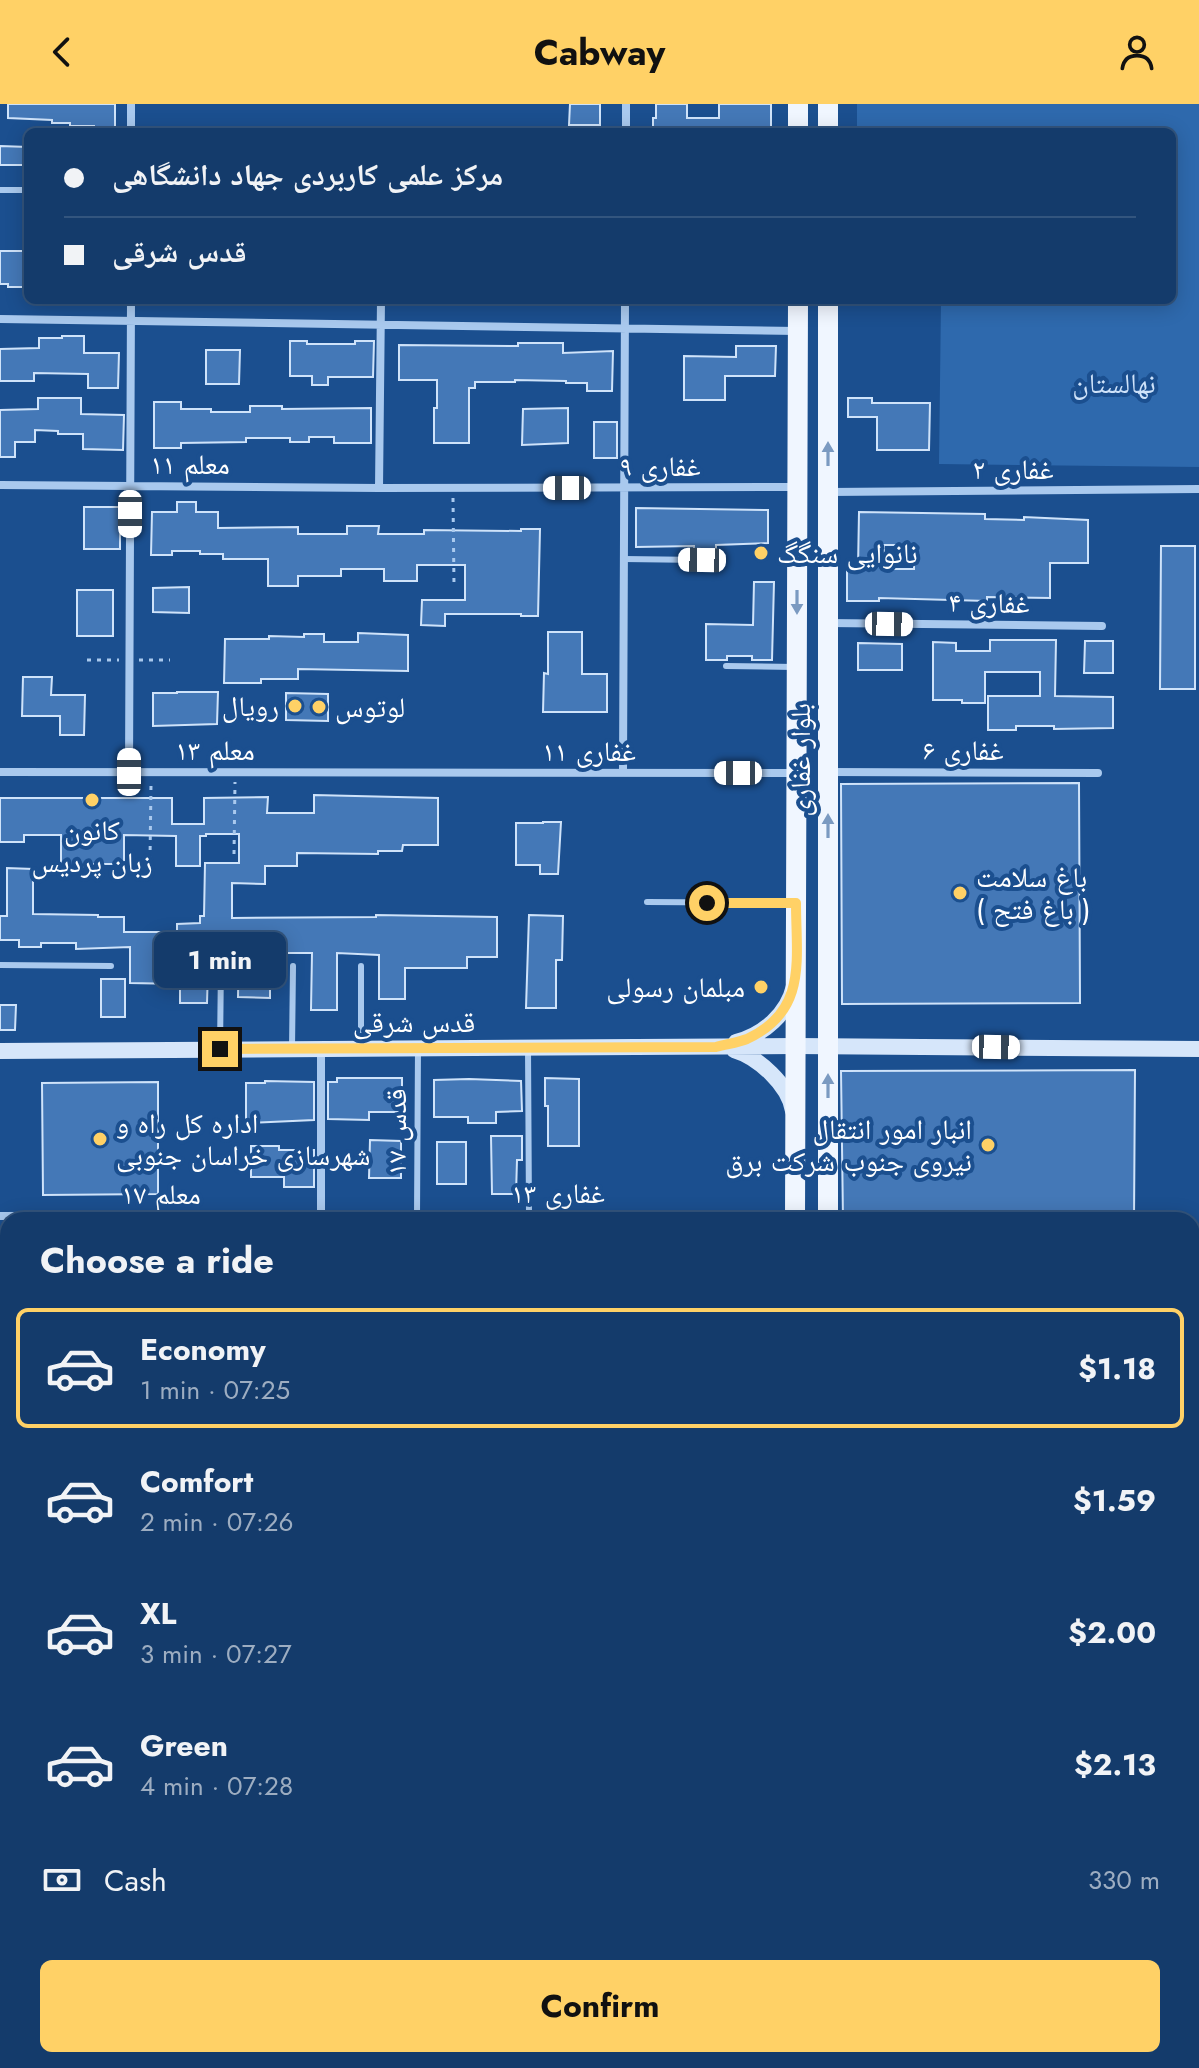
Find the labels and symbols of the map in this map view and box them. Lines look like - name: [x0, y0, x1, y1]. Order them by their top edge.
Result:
- park label: نهالستان: [1072, 363, 1156, 404]
- one-way arrow: [822, 441, 834, 466]
- street label: معلم ۱۱: [150, 444, 230, 485]
- street label: غفاری ۹: [619, 446, 701, 487]
- street label: غفاری ۲: [972, 449, 1054, 490]
- car: [543, 476, 591, 500]
- car: [118, 490, 142, 538]
- place label: نانوایی سنگگ: [777, 533, 918, 574]
- marker: نانوایی سنگگ: [752, 544, 770, 562]
- car: [678, 548, 726, 572]
- street label: غفاری ۴: [948, 582, 1030, 624]
- one-way arrow: [791, 590, 803, 615]
- car: [865, 612, 913, 636]
- place label: رویال: [222, 686, 279, 727]
- place label: لوتوس: [335, 687, 405, 728]
- marker: رویال: [286, 697, 304, 715]
- marker: لوتوس: [310, 698, 328, 716]
- street label: بلوار غفاری: [780, 703, 821, 817]
- street label: معلم ۱۳: [175, 730, 255, 771]
- street label: غفاری ۶: [922, 730, 1004, 771]
- street label: غفاری ۱۱: [542, 731, 636, 772]
- car: [117, 748, 141, 796]
- car: [714, 761, 762, 785]
- marker: کانون زبان پردیس: [83, 791, 101, 809]
- place label: کانون زبان پردیس: [32, 810, 153, 883]
- one-way arrow: [822, 813, 834, 838]
- place label: باغ سلامت ( باغ فتح ): [976, 857, 1091, 930]
- marker: باغ سلامت ( باغ فتح ): [951, 884, 969, 902]
- route start: [689, 885, 725, 921]
- callout: 1 min: [154, 933, 286, 989]
- place label: مبلمان رسولی: [606, 967, 745, 1008]
- marker: مبلمان رسولی: [752, 978, 770, 996]
- street label: قدس شرقی: [353, 1002, 475, 1043]
- route end: [202, 1031, 238, 1067]
- car: [972, 1035, 1020, 1059]
- one-way arrow: [822, 1073, 835, 1098]
- street label: قدس ۱۷: [376, 1089, 417, 1175]
- place label: اداره کل راه و شهرسازی خراسان جنوبی: [116, 1103, 371, 1176]
- place label: انبار امور انتقال نیروی جنوب شرکت برق: [725, 1109, 972, 1182]
- marker: اداره کل راه و شهرسازی خراسان جنوبی: [91, 1130, 109, 1148]
- marker: انبار امور انتقال نیروی جنوب شرکت برق: [979, 1136, 997, 1154]
- street label: غفاری ۱۳: [511, 1173, 605, 1214]
- street label: معلم ۱۷: [121, 1174, 201, 1215]

